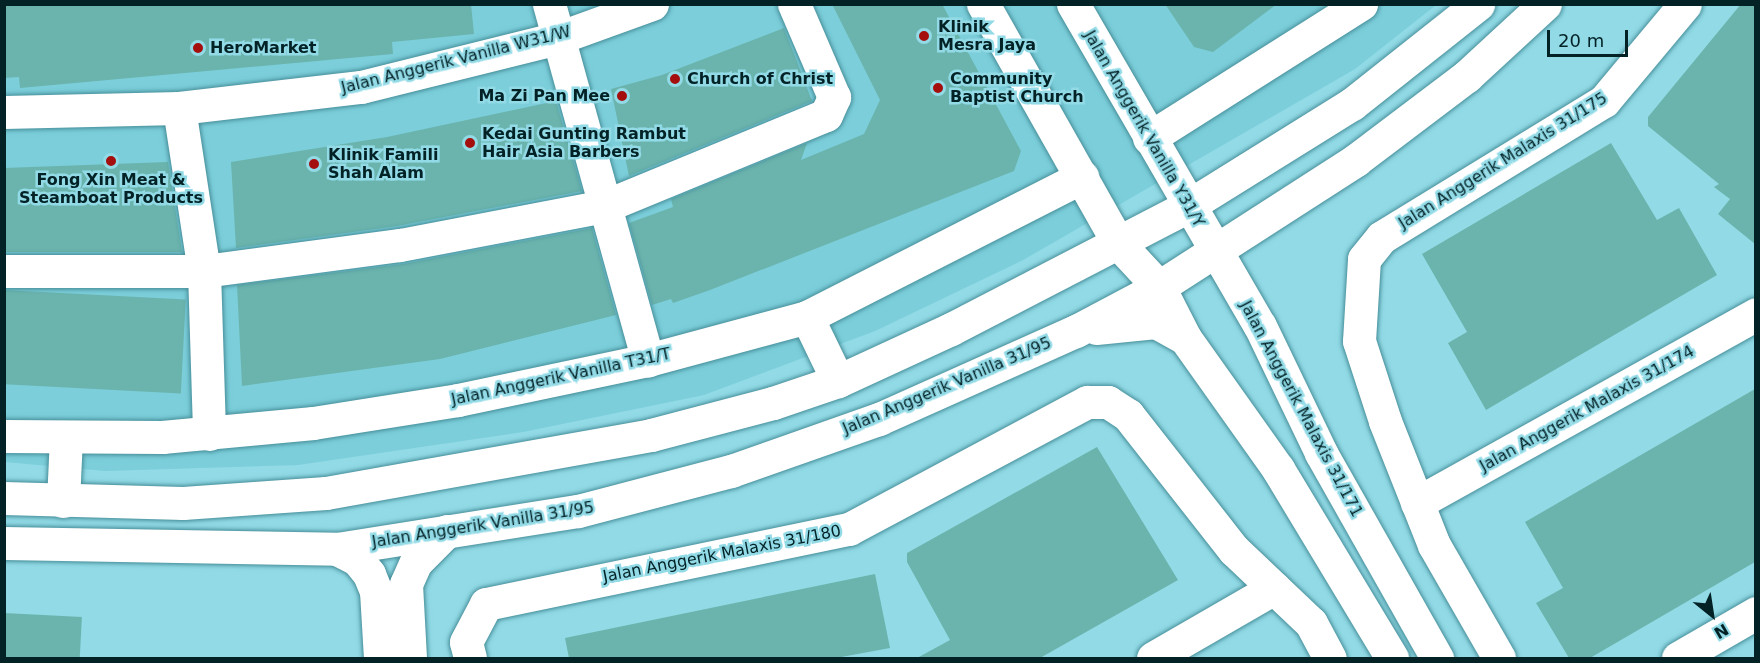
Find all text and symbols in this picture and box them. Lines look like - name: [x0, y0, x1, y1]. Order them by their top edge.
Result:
- place label: Klinik Mesra Jaya: [938, 17, 1036, 55]
- scale bar: [1550, 18, 1631, 56]
- street label: Jalan Anggerik Vanilla W31/W: [339, 22, 573, 98]
- marker: Klinik Mesra Jaya: [915, 27, 933, 45]
- street label: Jalan Anggerik Vanilla Y31/Y: [1080, 27, 1208, 231]
- text: 20 m: [1558, 30, 1604, 51]
- place label: HeroMarket: [210, 38, 316, 58]
- marker: HeroMarket: [191, 41, 205, 55]
- place label: Church of Christ: [687, 69, 833, 89]
- place label: Community Baptist Church: [950, 69, 1084, 107]
- marker: Church of Christ: [668, 72, 682, 86]
- marker: Community Baptist Church: [931, 81, 945, 95]
- place label: Ma Zi Pan Mee: [478, 86, 610, 106]
- marker: Ma Zi Pan Mee: [615, 89, 629, 103]
- street label: Jalan Anggerik Malaxis 31/175: [1395, 89, 1611, 233]
- place label: Kedai Gunting Rambut Hair Asia Barbers: [482, 124, 686, 162]
- marker: Kedai Gunting Rambut Hair Asia Barbers: [463, 136, 477, 150]
- place label: Klinik Famili Shah Alam: [328, 145, 438, 183]
- marker: Fong Xin Meat & Steamboat Products: [104, 154, 118, 168]
- marker: Klinik Famili Shah Alam: [305, 155, 323, 173]
- place label: Fong Xin Meat & Steamboat Products: [19, 170, 203, 208]
- street label: Jalan Anggerik Malaxis 31/171: [1236, 298, 1366, 520]
- street label: Jalan Anggerik Vanilla 31/95: [840, 333, 1054, 439]
- street label: Jalan Anggerik Malaxis 31/174: [1476, 342, 1698, 476]
- street label: Jalan Anggerik Vanilla T31/T: [450, 344, 672, 410]
- street label: Jalan Anggerik Vanilla 31/95: [371, 498, 595, 552]
- street label: Jalan Anggerik Malaxis 31/180: [601, 521, 843, 587]
- north arrow: [1682, 585, 1742, 645]
- text: N: [1711, 619, 1732, 643]

